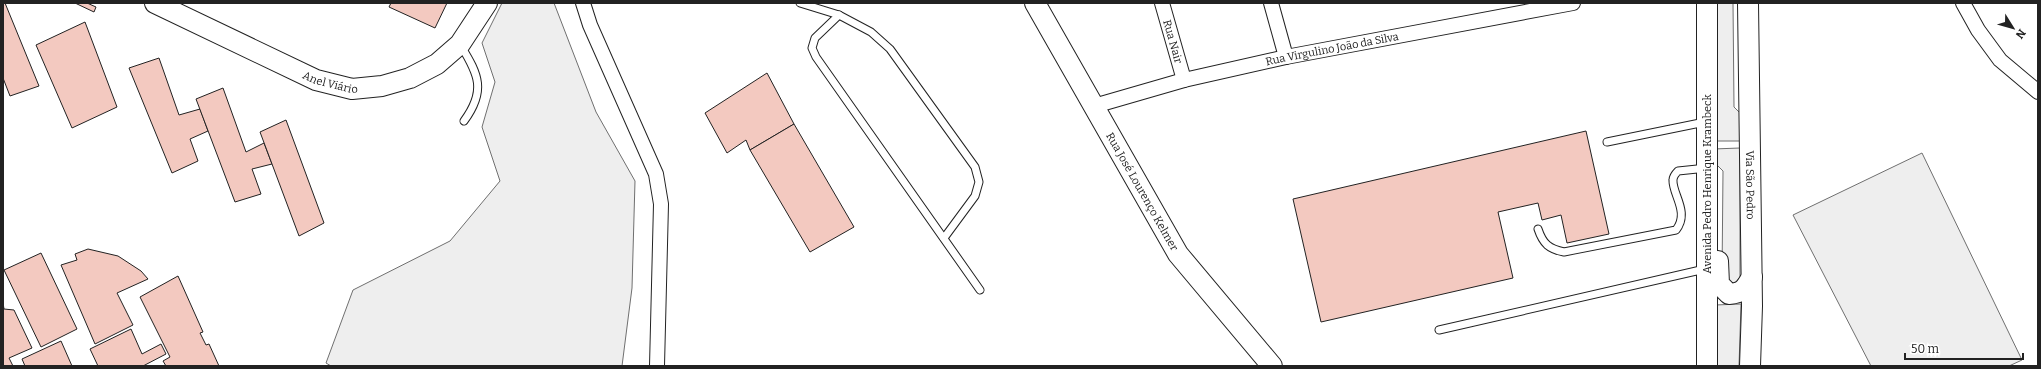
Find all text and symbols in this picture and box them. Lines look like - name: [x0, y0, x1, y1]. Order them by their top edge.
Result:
- north arrow: [1993, 8, 2033, 48]
- street label: Rua Nair: [1161, 18, 1185, 65]
- text: N: [2013, 26, 2028, 41]
- street label: Rua Virgulino João da Silva: [1264, 29, 1400, 68]
- street label: Anel Viário: [301, 68, 358, 96]
- street label: Avenida Pedro Henrique Krambeck: [1701, 94, 1714, 274]
- street label: Rua José Lourenço Kelmer: [1104, 130, 1181, 253]
- street label: Via São Pedro: [1743, 150, 1757, 220]
- scale bar: [1905, 335, 2023, 361]
- text: 50 m: [1911, 342, 1940, 356]

